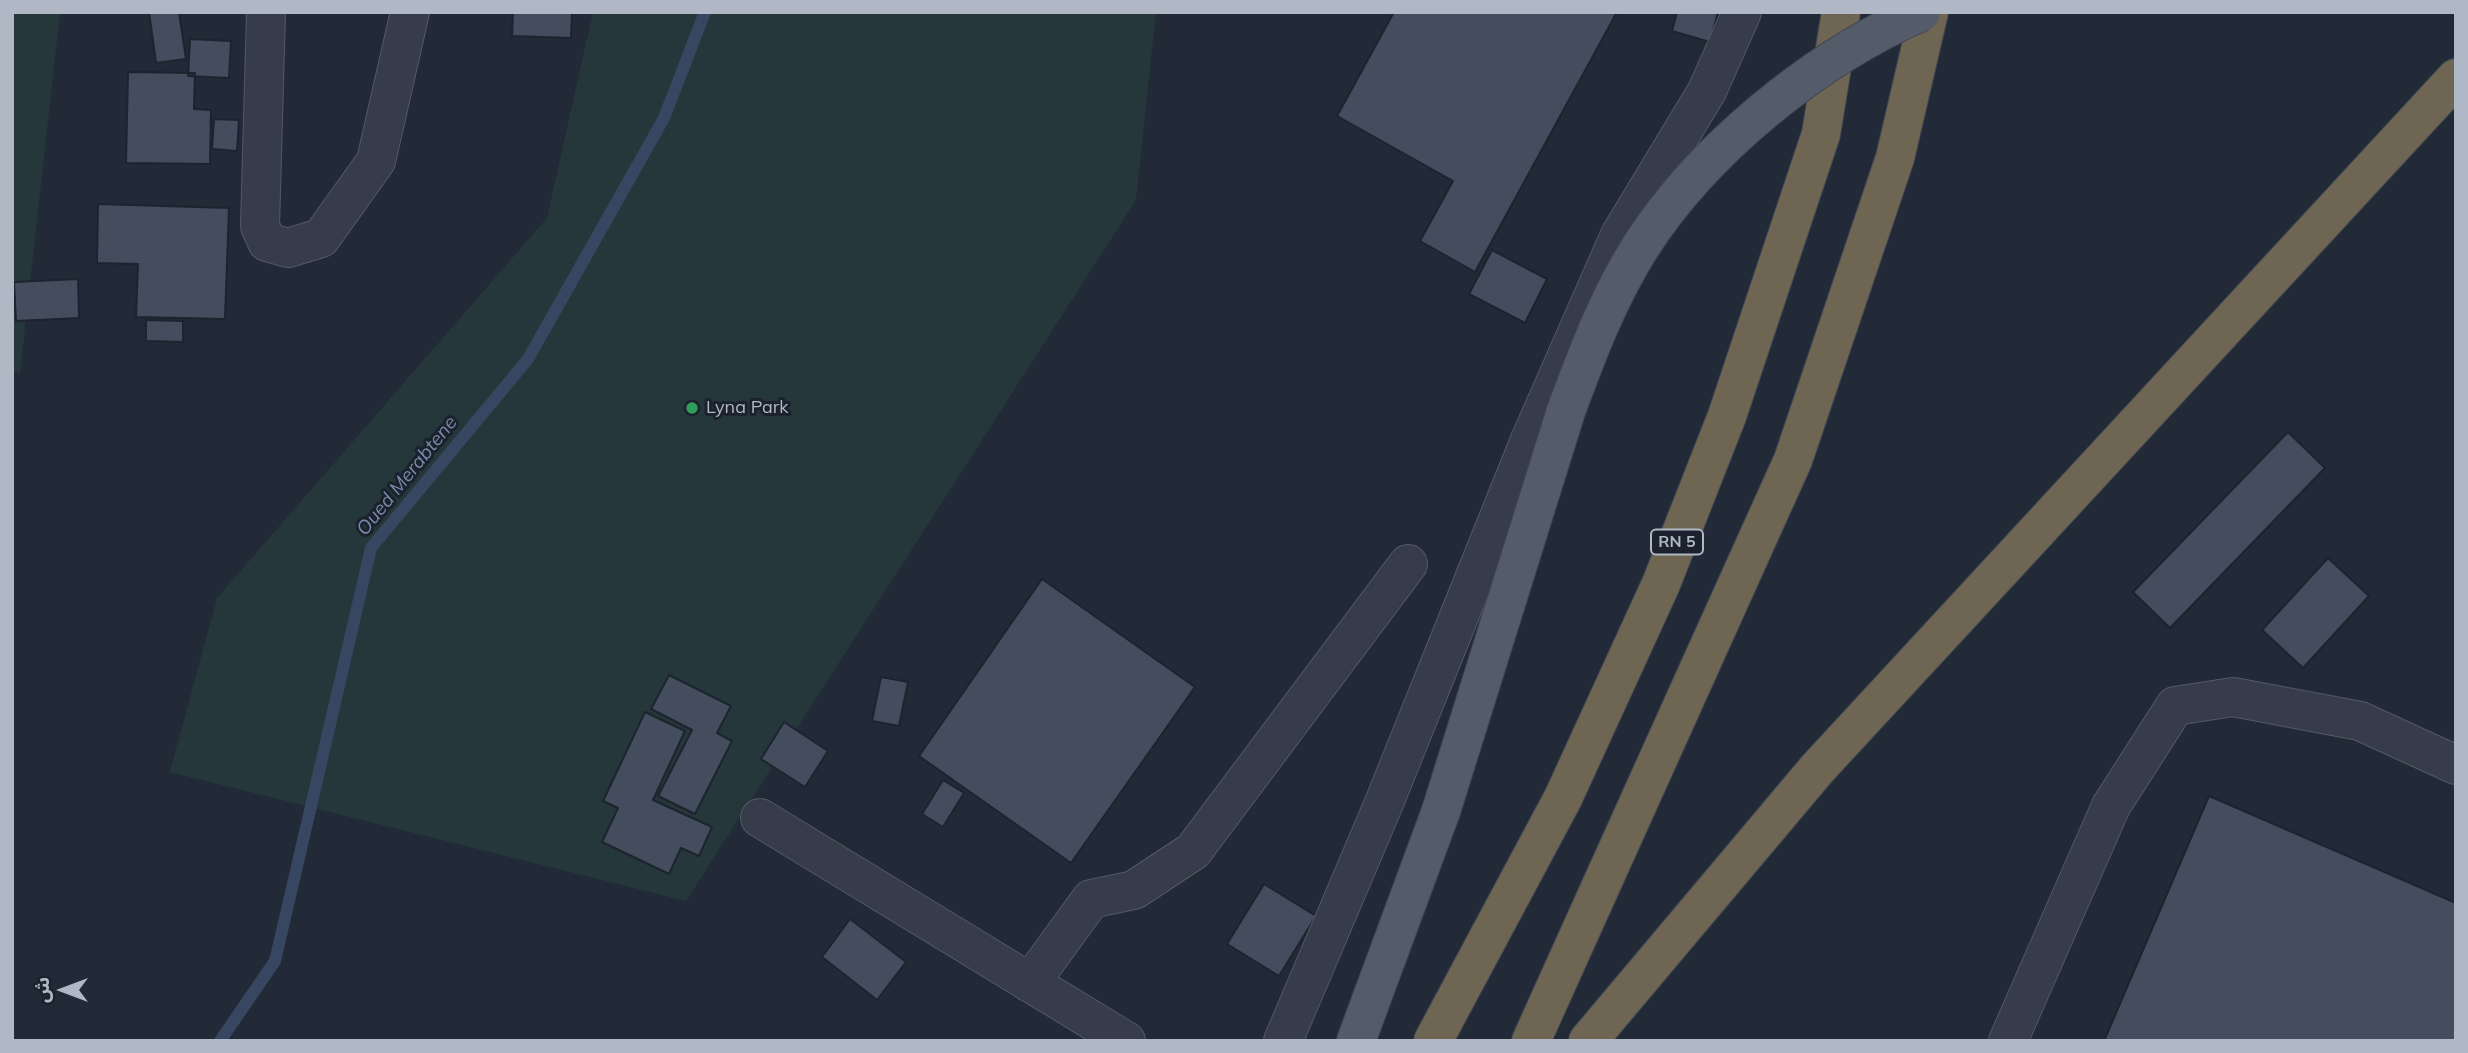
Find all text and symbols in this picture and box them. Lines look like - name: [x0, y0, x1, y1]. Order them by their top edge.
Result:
- place label: Lyna Park: [706, 397, 789, 419]
- marker: Lyna Park: [684, 400, 700, 416]
- water label: Oued Merabtene: [352, 412, 462, 540]
- road number: RN 5: [1651, 530, 1703, 554]
- north arrow: [28, 955, 98, 1025]
- text: ش: [30, 977, 54, 1003]

